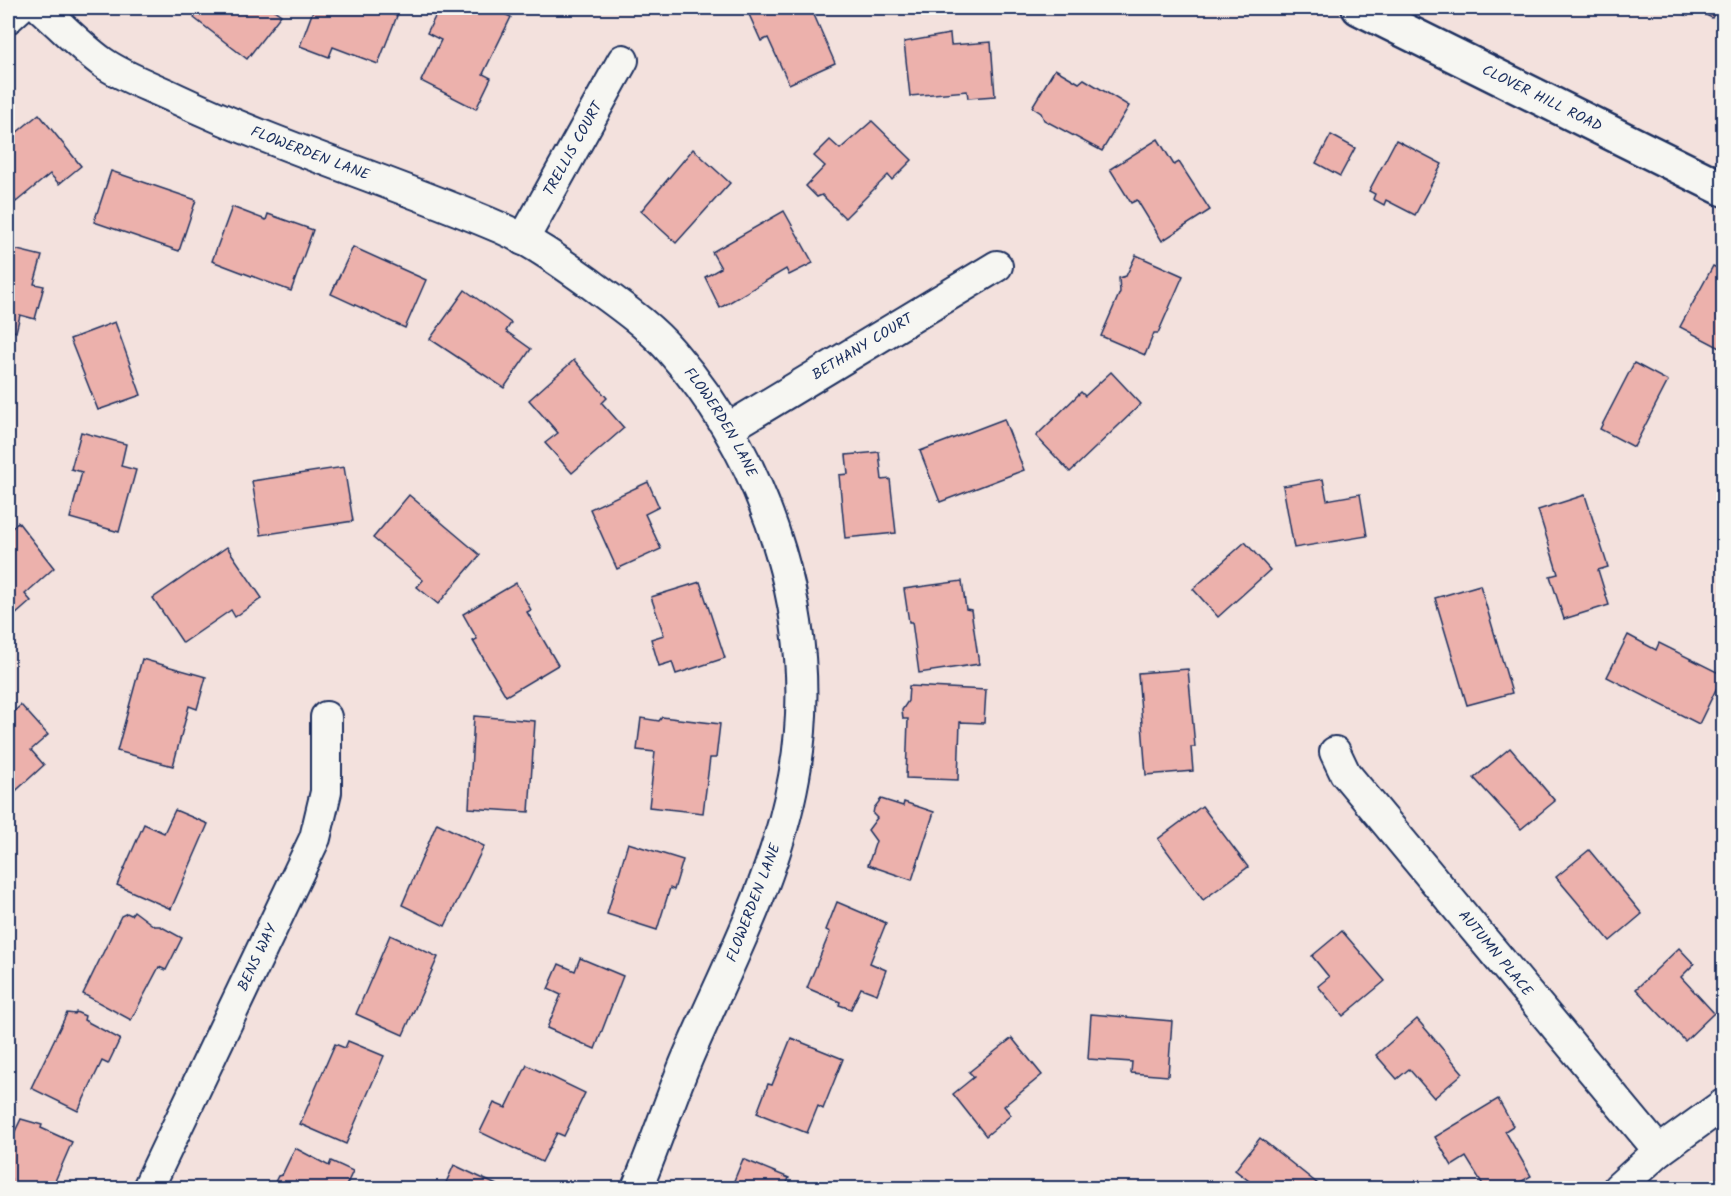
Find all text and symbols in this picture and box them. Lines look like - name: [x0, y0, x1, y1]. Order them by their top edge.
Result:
- street label: CLOVER HILL ROAD: [1477, 59, 1606, 139]
- street label: TRELLIS COURT: [538, 96, 610, 201]
- street label: FLOWERDEN LANE: [247, 120, 374, 188]
- street label: BETHANY COURT: [807, 306, 919, 387]
- street label: FLOWERDEN LANE: [677, 362, 764, 483]
- street label: FLOWERDEN LANE: [720, 839, 788, 966]
- street label: AUTUMN PLACE: [1452, 905, 1539, 1003]
- street label: BENS WAY: [231, 919, 285, 996]

